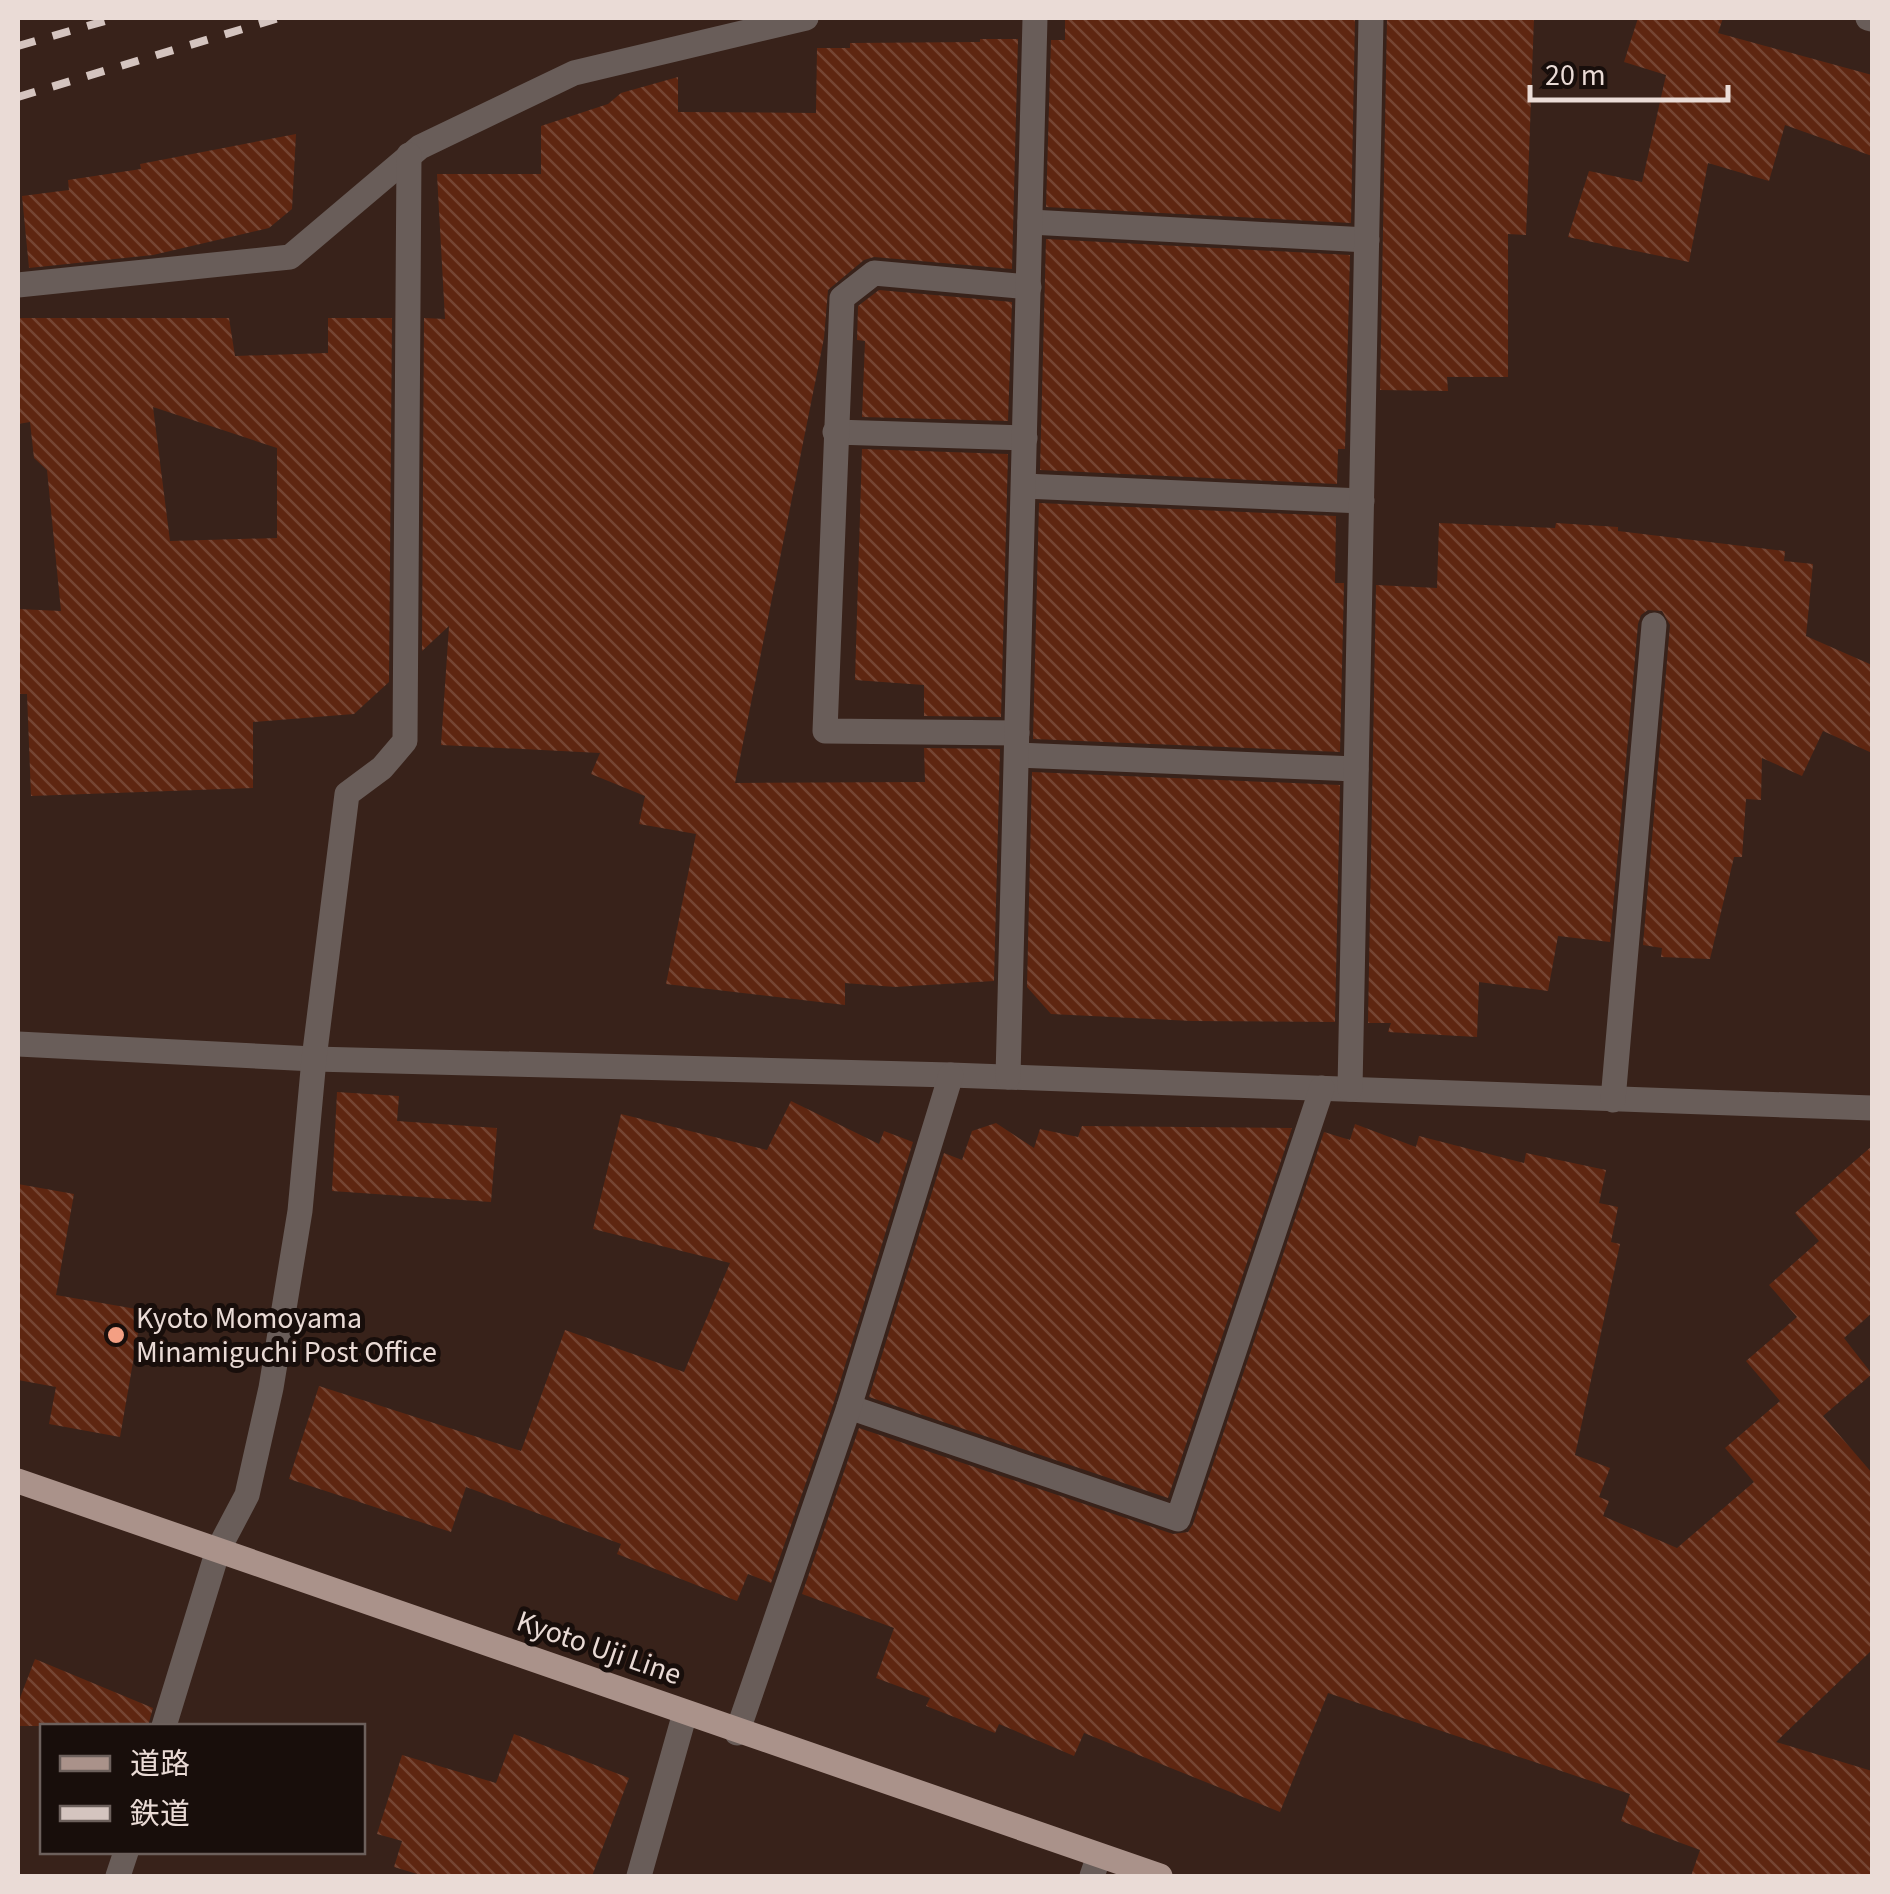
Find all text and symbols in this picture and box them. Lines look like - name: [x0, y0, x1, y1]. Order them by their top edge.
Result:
- scale bar: [1530, 40, 1728, 102]
- text: 20 m: [1545, 54, 1606, 97]
- place label: Kyoto Momoyama Minamiguchi Post Office: [136, 1297, 437, 1374]
- marker: Kyoto Momoyama Minamiguchi Post Office: [105, 1324, 127, 1346]
- street label: Kyoto Uji Line: [511, 1600, 687, 1696]
- legend: [40, 1724, 365, 1854]
- text: 道路: [130, 1743, 190, 1786]
- text: 鉄道: [130, 1793, 190, 1836]

